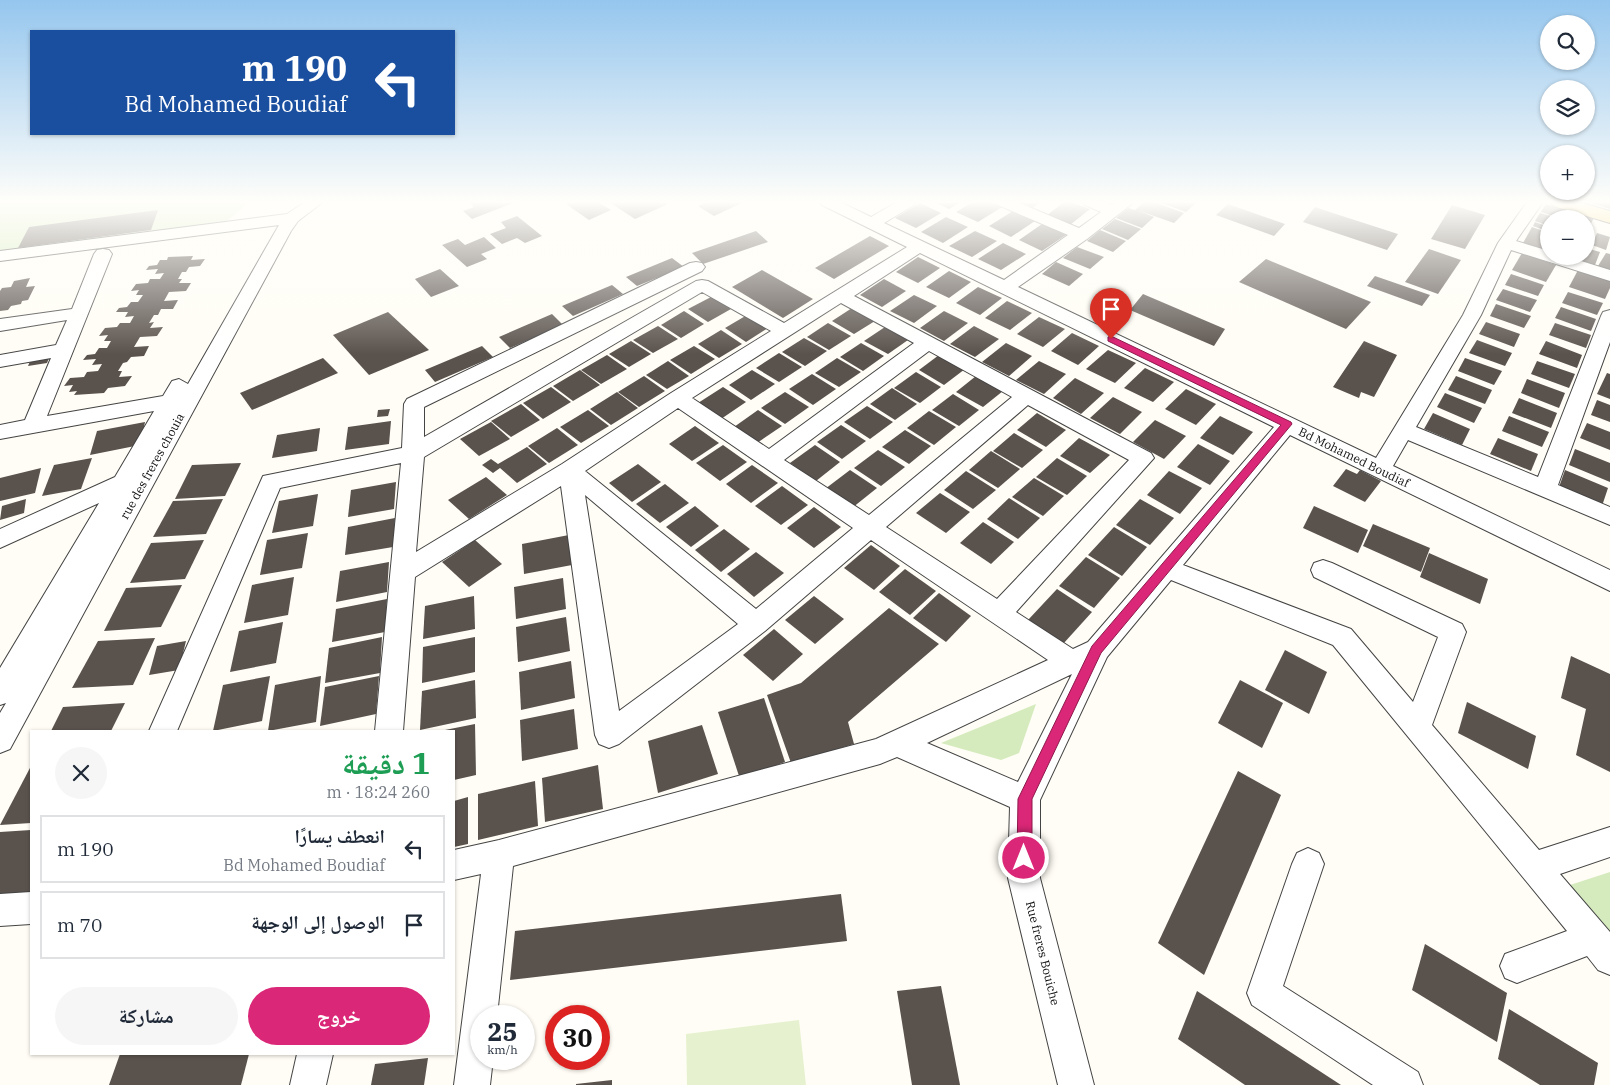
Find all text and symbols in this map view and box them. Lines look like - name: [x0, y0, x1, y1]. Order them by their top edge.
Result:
- map controls: [1540, 15, 1595, 265]
- button: search: [1540, 15, 1595, 70]
- text: 190 m: [242, 45, 347, 91]
- icon: left: [365, 50, 430, 115]
- button: layers: [1540, 80, 1595, 135]
- text: Bd Mohamed Boudiaf: [124, 89, 347, 118]
- button: +: [1540, 145, 1595, 200]
- button: −: [1540, 210, 1595, 265]
- pin: [1090, 288, 1132, 339]
- icon: arrive: [1097, 295, 1125, 323]
- street label: rue des freres chouia: [117, 410, 188, 522]
- street label: Bd Mohamed Boudiaf: [1296, 424, 1413, 491]
- text: 1 دقيقة: [342, 743, 430, 782]
- button: close: [55, 747, 107, 799]
- text: 260 m · 18:24: [327, 782, 430, 802]
- text: انعطف يسارًا: [294, 824, 385, 848]
- position arrow: [997, 831, 1049, 883]
- icon: left: [400, 835, 428, 863]
- text: 190 m: [57, 837, 114, 861]
- text: Bd Mohamed Boudiaf: [223, 855, 385, 875]
- street label: Rue freres Bouiche: [1023, 899, 1063, 1007]
- text: الوصول إلى الوجهة: [251, 910, 385, 934]
- icon: arrive: [400, 911, 428, 939]
- text: 70 m: [57, 913, 102, 937]
- button: مشاركة: [55, 987, 238, 1045]
- button: خروج: [248, 987, 430, 1045]
- speed limit sign: 30: [545, 1005, 610, 1070]
- text: 25: [487, 1015, 518, 1048]
- text: km/h: [487, 1042, 518, 1057]

